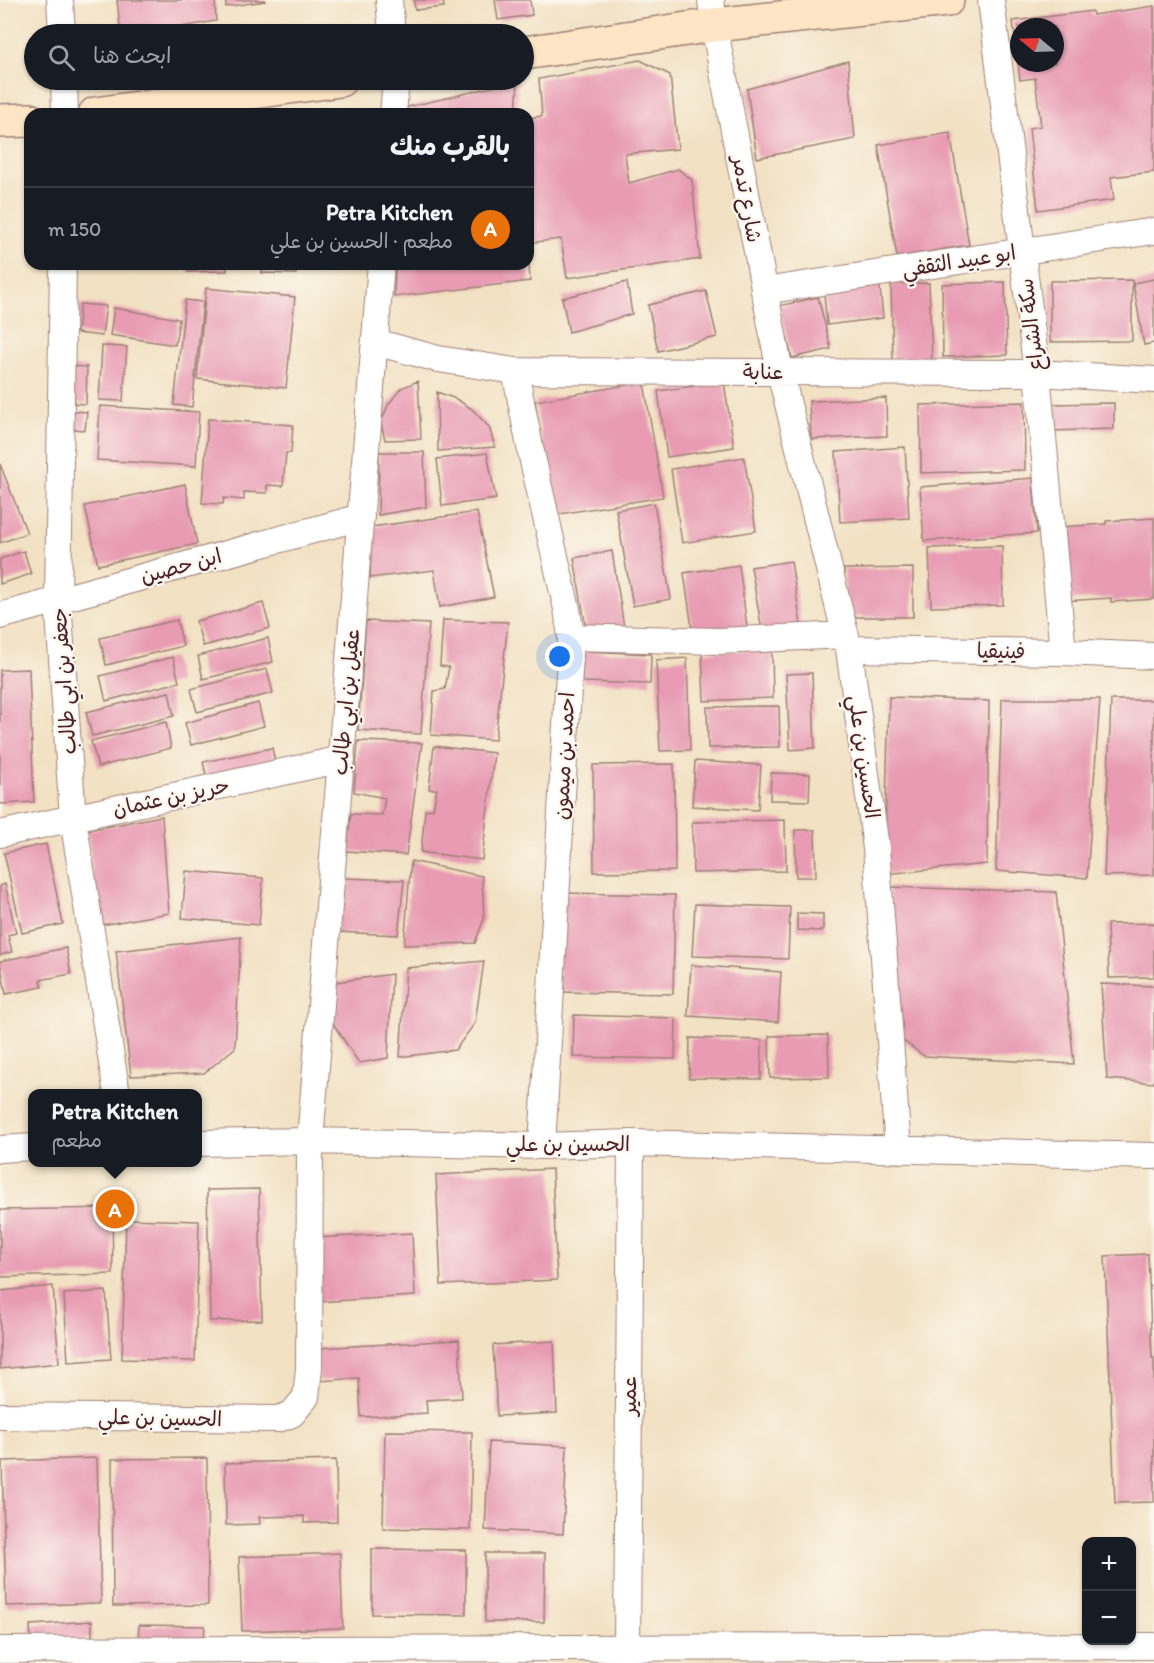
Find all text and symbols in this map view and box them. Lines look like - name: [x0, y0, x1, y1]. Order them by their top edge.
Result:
- north arrow: [1010, 18, 1064, 72]
- search box: [24, 24, 534, 90]
- icon: search: [45, 41, 78, 74]
- text: ابحث هنا: [93, 42, 172, 69]
- text: بالقرب منك: [390, 130, 510, 162]
- street label: شارع تدمر: [724, 151, 767, 245]
- text: Petra Kitchen: [326, 199, 453, 226]
- text: 150 m: [48, 217, 101, 241]
- text: A: [484, 217, 497, 241]
- text: مطعم · الحسين بن علي: [270, 229, 453, 253]
- street label: ابو عبيد الثقفي: [900, 239, 1019, 289]
- street label: سكة الشراع: [1012, 277, 1051, 373]
- street label: عنابة: [743, 359, 783, 385]
- street label: ابن حصين: [137, 543, 225, 589]
- street label: جعفر بن ابي طالب: [46, 606, 88, 755]
- street label: عقيل بن ابي طالب: [327, 628, 371, 777]
- street label: فينيقيا: [976, 638, 1026, 663]
- your location: [545, 642, 574, 671]
- street label: احمد بن ميمون: [548, 691, 580, 821]
- street label: الحسين بن علي: [837, 694, 886, 821]
- street label: حريز بن عثمان: [110, 772, 232, 822]
- popup: [28, 1089, 202, 1167]
- text: Petra Kitchen: [52, 1098, 178, 1125]
- text: مطعم: [52, 1128, 102, 1152]
- street label: الحسين بن علي: [506, 1131, 630, 1163]
- pin: A: [96, 1186, 134, 1232]
- street label: عمير: [616, 1376, 641, 1418]
- street label: الحسين بن علي: [97, 1404, 222, 1438]
- map controls: [1082, 1537, 1136, 1645]
- button: +: [1082, 1537, 1136, 1591]
- button: −: [1082, 1591, 1136, 1645]

